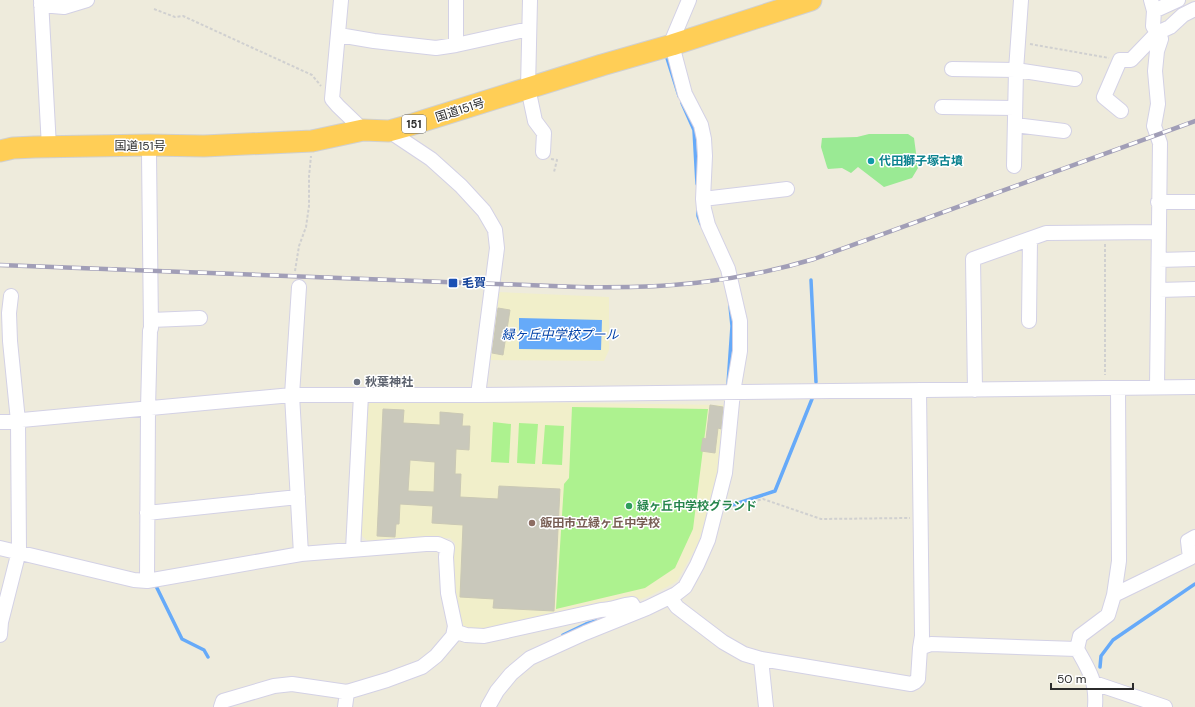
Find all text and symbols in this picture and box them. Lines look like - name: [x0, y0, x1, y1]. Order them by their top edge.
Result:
- street label: 国道151号: [433, 95, 487, 125]
- road number: 151: [402, 115, 426, 133]
- street label: 国道151号: [115, 138, 165, 154]
- place label: 代田獅子塚古墳: [879, 153, 963, 169]
- marker: 代田獅子塚古墳: [866, 156, 876, 166]
- place label: 毛賀: [462, 275, 486, 291]
- marker: 毛賀: [447, 277, 459, 289]
- water label: 緑ヶ丘中学校プール: [501, 326, 619, 343]
- place label: 秋葉神社: [365, 374, 413, 390]
- marker: 秋葉神社: [352, 377, 362, 387]
- place label: 緑ヶ丘中学校グランド: [637, 498, 757, 514]
- marker: 緑ヶ丘中学校グランド: [624, 501, 634, 511]
- place label: 飯田市立緑ヶ丘中学校: [540, 515, 660, 531]
- marker: 飯田市立緑ヶ丘中学校: [527, 518, 537, 528]
- scale bar: [1051, 665, 1133, 691]
- text: 50 m: [1057, 671, 1086, 687]

